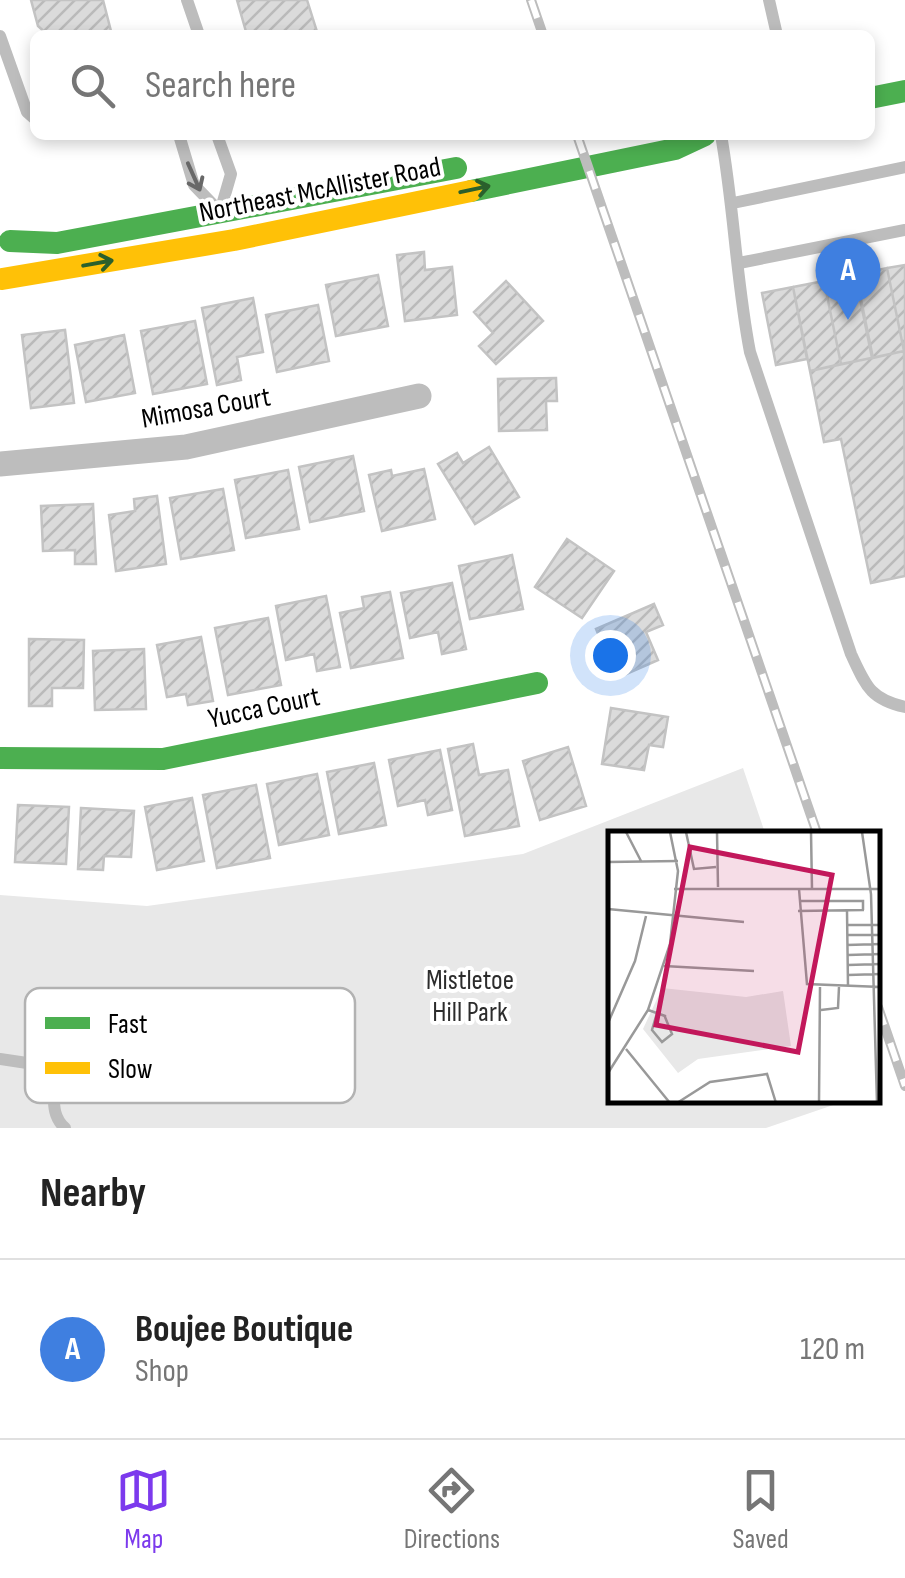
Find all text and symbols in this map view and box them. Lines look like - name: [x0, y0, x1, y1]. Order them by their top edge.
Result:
- search box: [30, 30, 875, 140]
- icon: search: [65, 58, 120, 113]
- text: Search here: [145, 63, 296, 108]
- street label: Northeast McAllister Road: [197, 150, 443, 230]
- one-way arrow: [186, 161, 204, 191]
- one-way arrow: [458, 179, 490, 198]
- pin: A: [816, 238, 880, 320]
- one-way arrow: [81, 253, 114, 271]
- street label: Mimosa Court: [139, 380, 273, 436]
- your location: [585, 630, 636, 681]
- street label: Yucca Court: [205, 680, 323, 736]
- inset map: [608, 831, 880, 1103]
- park label: Mistletoe Hill Park: [426, 964, 514, 1029]
- legend: [25, 988, 355, 1103]
- text: Fast: [108, 1008, 147, 1041]
- text: Slow: [108, 1053, 153, 1086]
- text: Nearby: [40, 1168, 146, 1219]
- text: Boujee Boutique: [135, 1307, 353, 1352]
- text: A: [65, 1330, 80, 1369]
- text: 120 m: [800, 1330, 865, 1369]
- text: Shop: [135, 1352, 189, 1391]
- tab: Map: [116, 1463, 171, 1556]
- tab: Directions: [404, 1463, 500, 1556]
- tab: Saved: [733, 1463, 789, 1556]

